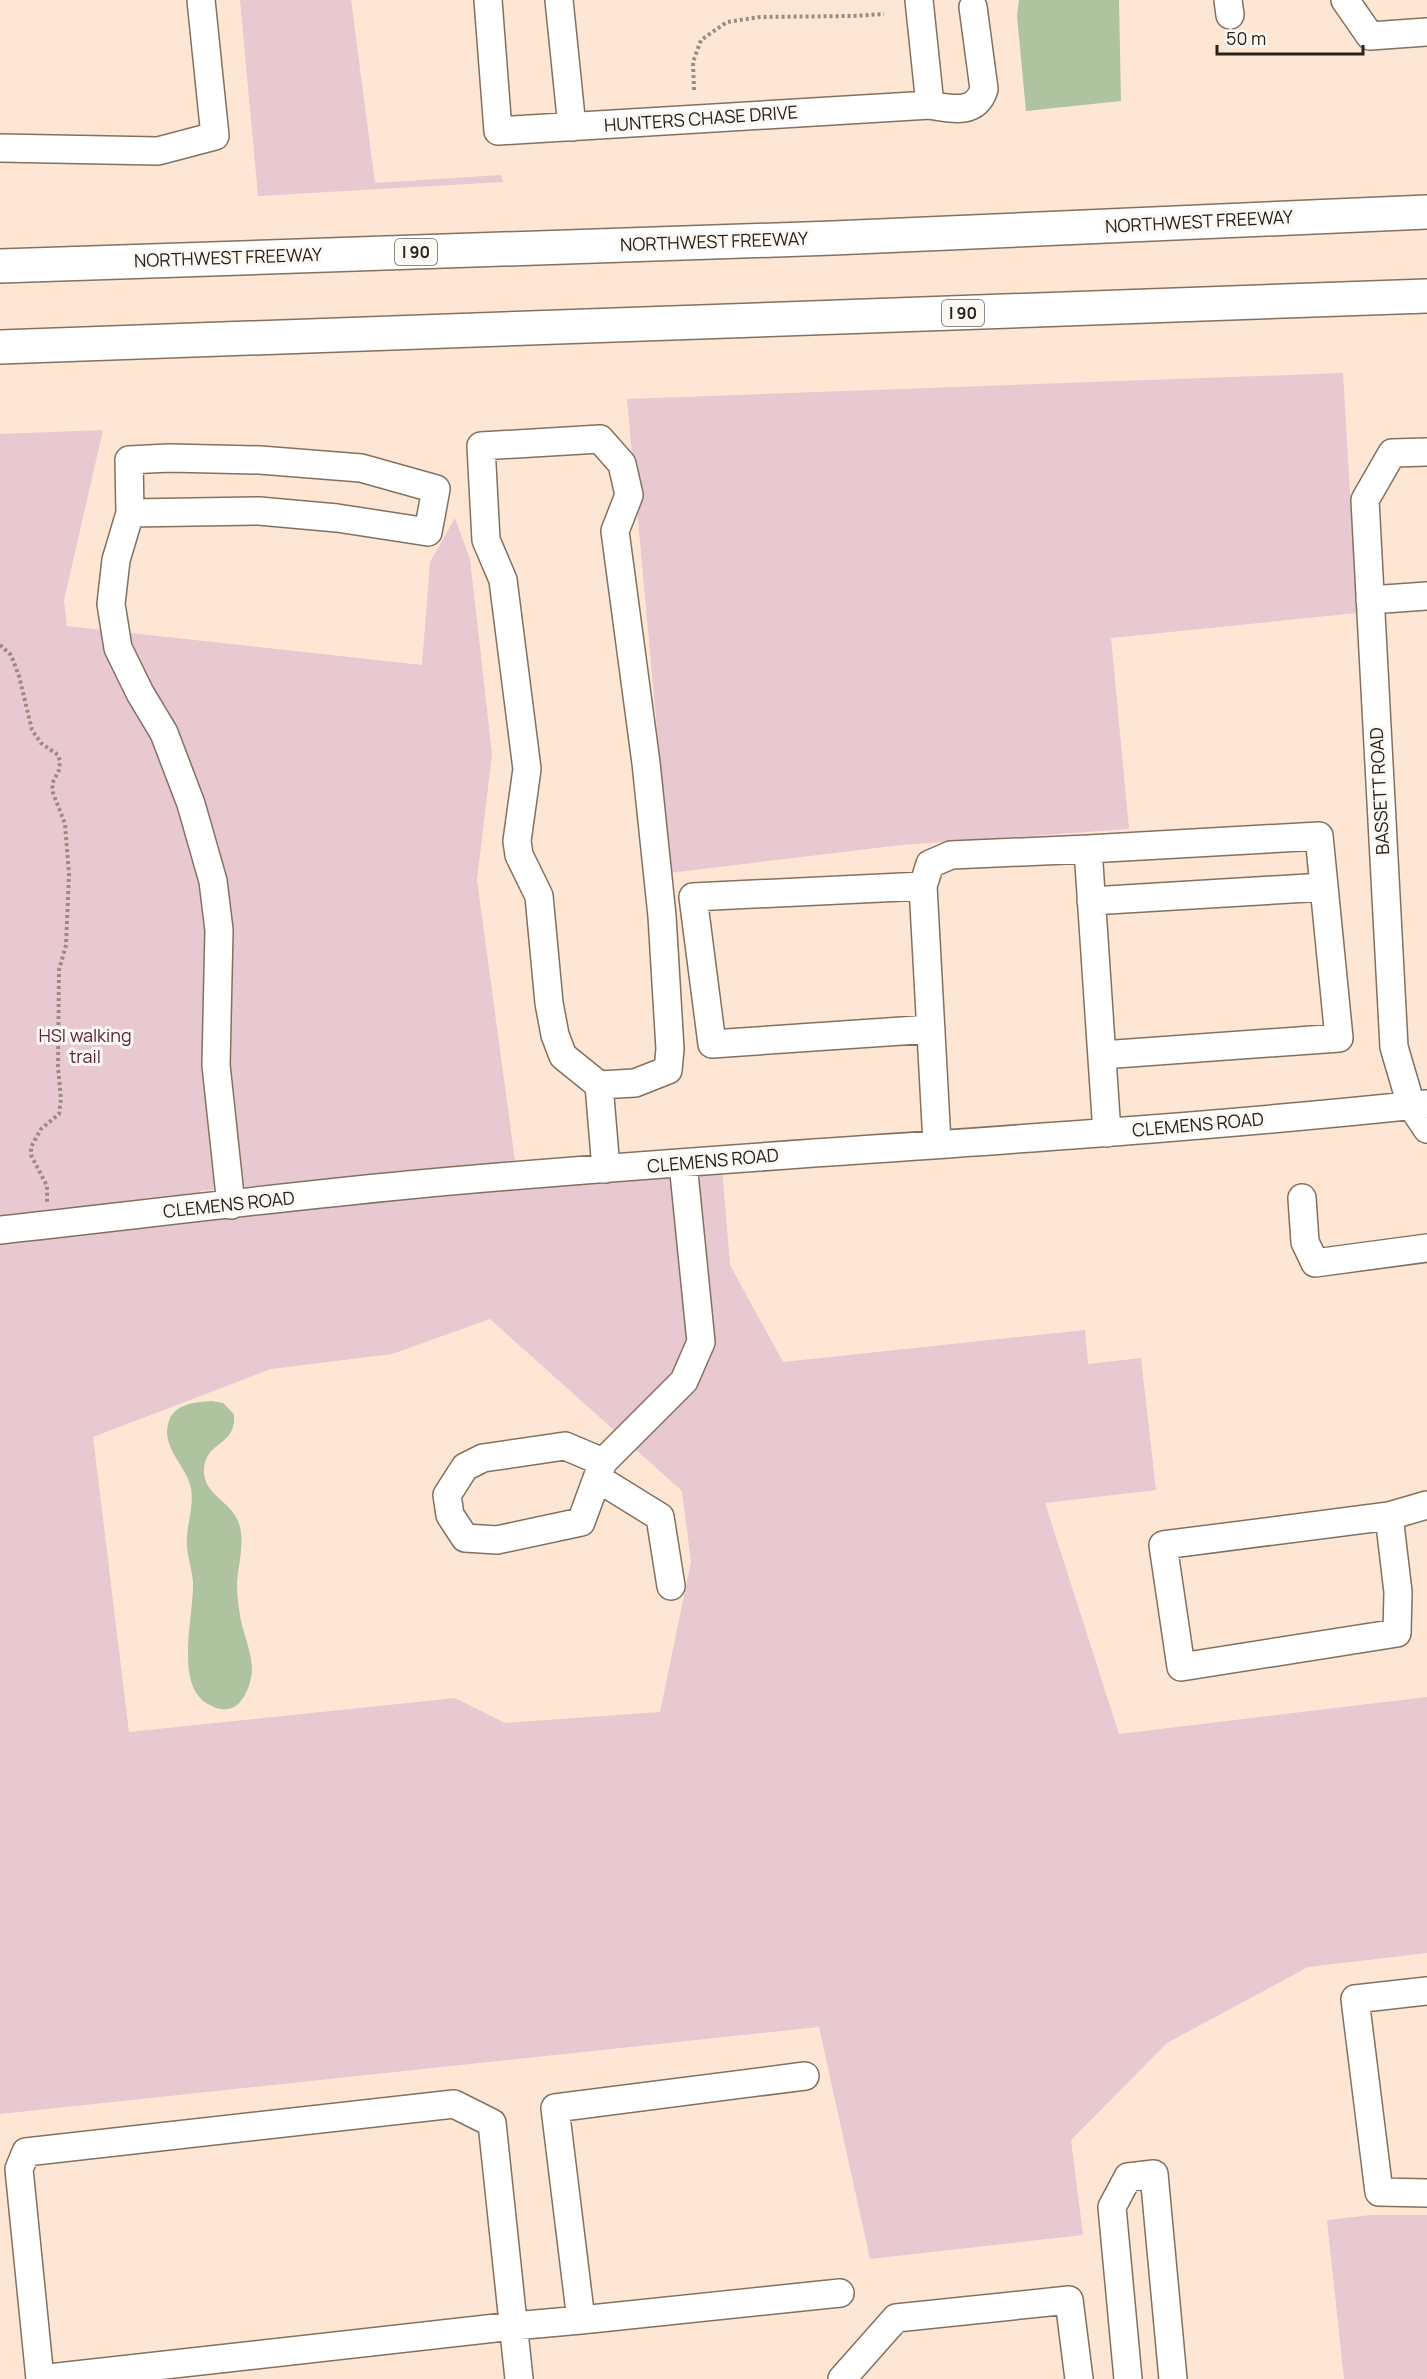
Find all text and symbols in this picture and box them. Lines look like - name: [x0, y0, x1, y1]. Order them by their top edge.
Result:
- scale bar: [1217, 18, 1362, 56]
- text: 50 m: [1226, 26, 1266, 50]
- street label: HUNTERS CHASE DRIVE: [603, 99, 799, 137]
- street label: NORTHWEST FREEWAY: [1104, 204, 1294, 238]
- street label: NORTHWEST FREEWAY: [620, 226, 809, 256]
- road number: I 90: [395, 239, 437, 265]
- street label: NORTHWEST FREEWAY: [134, 242, 323, 272]
- road number: I 90: [942, 300, 984, 326]
- street label: BASSETT ROAD: [1364, 727, 1394, 856]
- park label: HSI walking trail: [38, 1023, 132, 1068]
- street label: CLEMENS ROAD: [1131, 1106, 1265, 1142]
- street label: CLEMENS ROAD: [646, 1142, 780, 1178]
- street label: CLEMENS ROAD: [162, 1185, 296, 1223]

